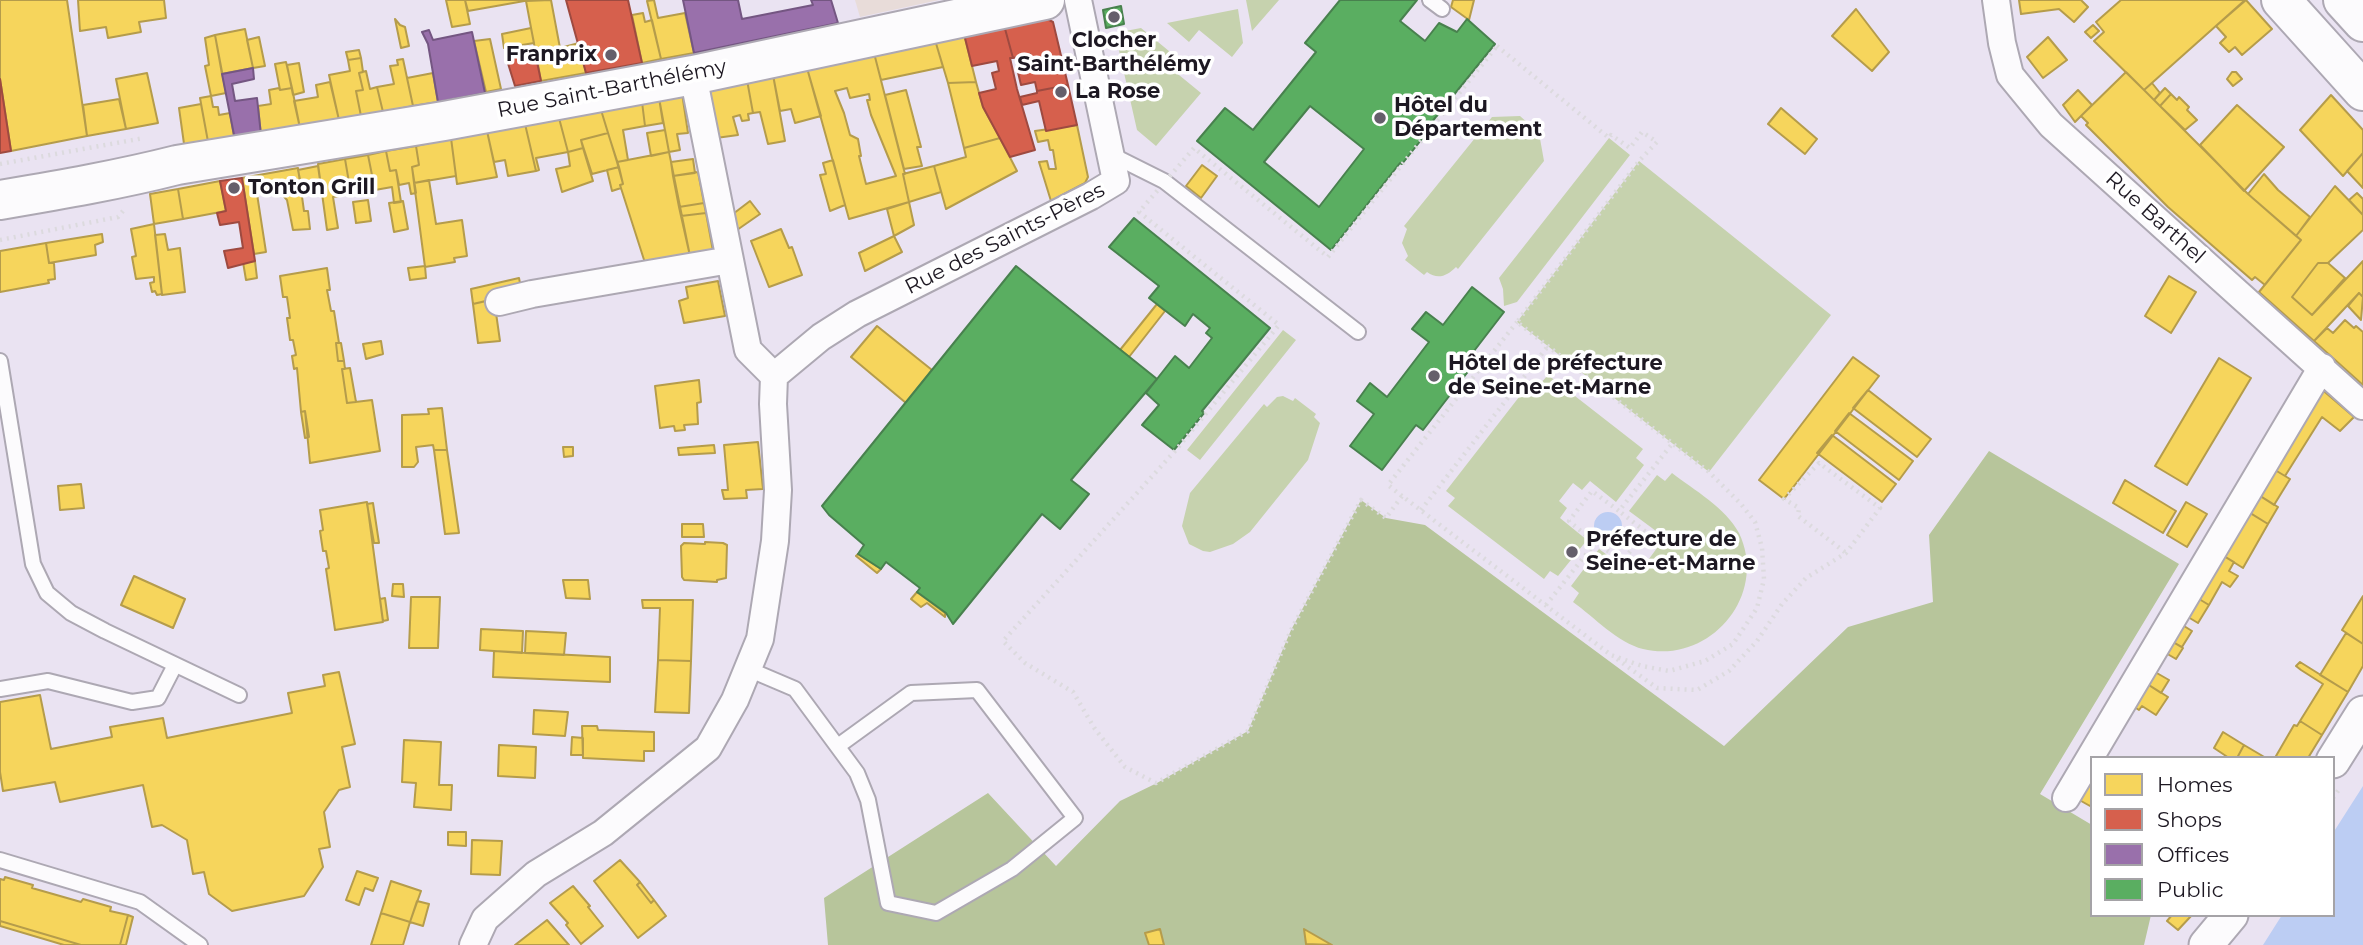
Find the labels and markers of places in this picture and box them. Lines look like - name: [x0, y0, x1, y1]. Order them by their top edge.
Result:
- marker: Clocher Saint-Barthélémy: [1106, 9, 1122, 25]
- place label: Clocher Saint-Barthélémy: [1017, 28, 1211, 78]
- place label: Franprix: [506, 42, 597, 68]
- marker: Franprix: [603, 47, 619, 63]
- place label: La Rose: [1075, 79, 1160, 105]
- marker: La Rose: [1053, 84, 1069, 100]
- place label: Hôtel du Département: [1394, 93, 1542, 143]
- marker: Hôtel du Département: [1372, 110, 1388, 126]
- place label: Tonton Grill: [248, 175, 375, 201]
- marker: Tonton Grill: [226, 180, 242, 196]
- place label: Hôtel de préfecture de Seine-et-Marne: [1448, 351, 1663, 401]
- marker: Hôtel de préfecture de Seine-et-Marne: [1426, 368, 1442, 384]
- place label: Préfecture de Seine-et-Marne: [1586, 527, 1755, 577]
- marker: Préfecture de Seine-et-Marne: [1564, 544, 1580, 560]

